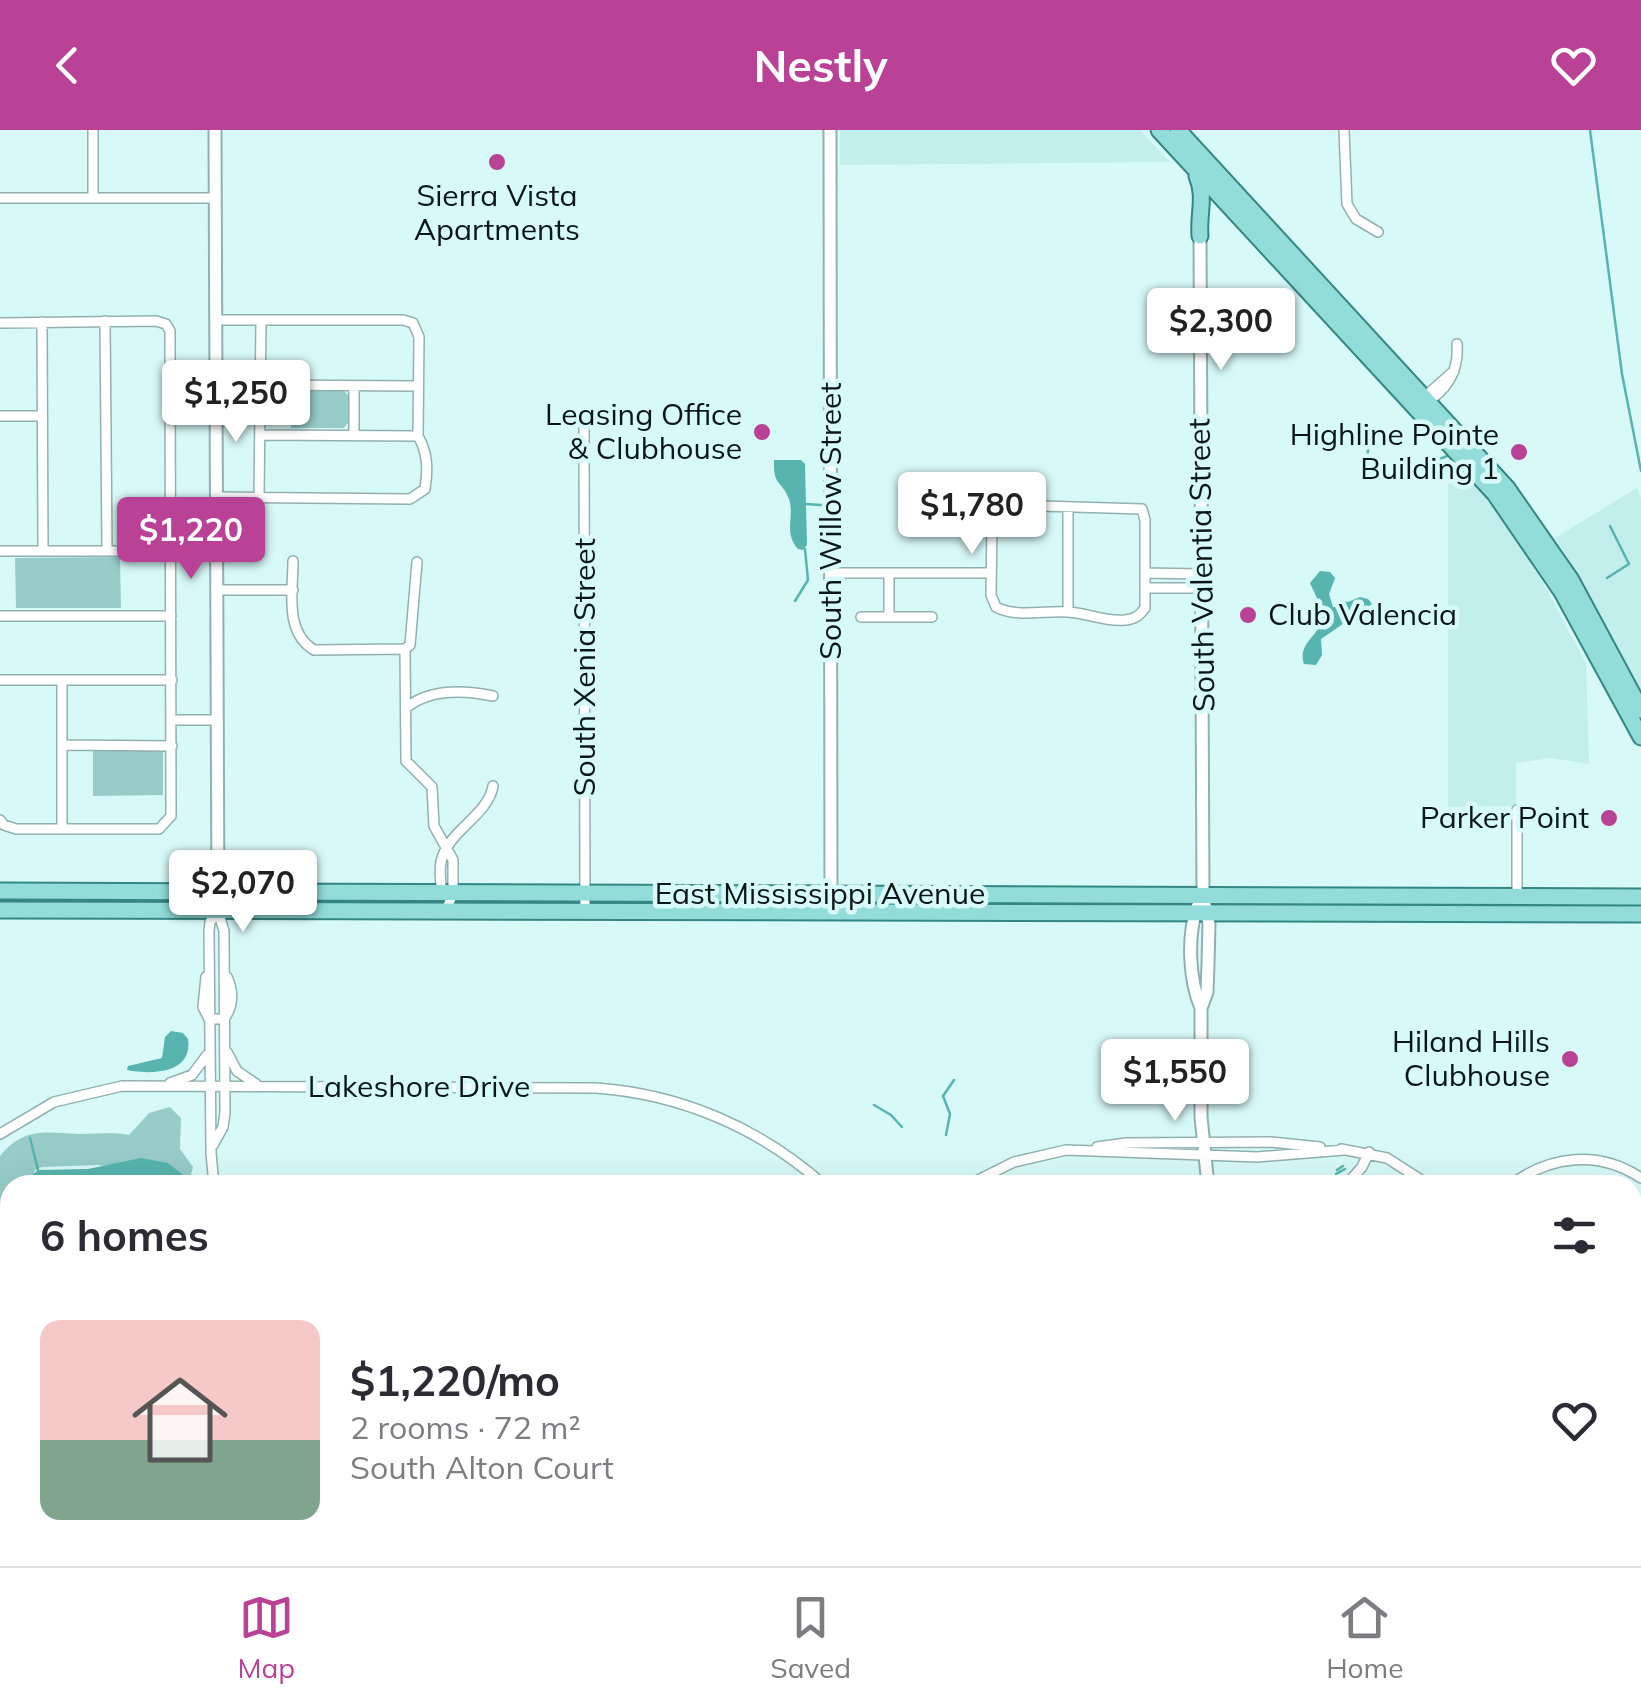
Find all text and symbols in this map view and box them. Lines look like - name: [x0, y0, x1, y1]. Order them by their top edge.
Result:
- text: Nestly: [753, 37, 888, 93]
- icon: back: [40, 38, 95, 93]
- icon: heart: [1546, 38, 1601, 93]
- marker: Sierra Vista Apartments: [486, 151, 508, 173]
- place label: Sierra Vista Apartments: [414, 176, 580, 248]
- pin: $2,300: [1140, 288, 1302, 373]
- text: $2,300: [1169, 300, 1273, 340]
- pin: $1,250: [155, 360, 317, 445]
- text: $1,250: [184, 372, 288, 412]
- street label: South Willow Street: [811, 382, 849, 660]
- place label: Leasing Office & Clubhouse: [545, 395, 742, 467]
- place label: Highline Pointe Building 1: [1290, 415, 1499, 487]
- street label: South Valentia Street: [1179, 418, 1223, 712]
- marker: Leasing Office & Clubhouse: [751, 421, 773, 443]
- marker: Highline Pointe Building 1: [1508, 441, 1530, 463]
- pin: $1,780: [891, 472, 1053, 557]
- text: $1,780: [920, 484, 1024, 524]
- pin: $1,220: [110, 497, 272, 582]
- text: $1,220: [139, 509, 243, 549]
- street label: South Xenia Street: [565, 538, 603, 796]
- place label: Club Valencia: [1268, 595, 1457, 633]
- marker: Club Valencia: [1237, 604, 1259, 626]
- place label: Parker Point: [1420, 798, 1589, 836]
- marker: Parker Point: [1598, 807, 1620, 829]
- pin: $2,070: [162, 850, 324, 935]
- text: $2,070: [191, 862, 295, 902]
- street label: East Mississippi Avenue: [655, 874, 985, 912]
- place label: Hiland Hills Clubhouse: [1392, 1022, 1550, 1094]
- pin: $1,550: [1094, 1039, 1256, 1124]
- marker: Hiland Hills Clubhouse: [1559, 1048, 1581, 1070]
- text: $1,550: [1123, 1051, 1227, 1091]
- street label: Lakeshore Drive: [308, 1067, 530, 1105]
- icon: filters: [1547, 1208, 1602, 1263]
- text: 6 homes: [40, 1209, 209, 1262]
- text: $1,220/mo: [350, 1354, 560, 1407]
- icon: home: [120, 1360, 240, 1480]
- icon: heart: [1547, 1393, 1602, 1448]
- text: 2 rooms · 72 m²: [350, 1407, 581, 1447]
- text: South Alton Court: [350, 1447, 614, 1487]
- tab: Map: [238, 1590, 295, 1685]
- tab: Saved: [770, 1590, 851, 1685]
- tab: Home: [1326, 1590, 1403, 1685]

